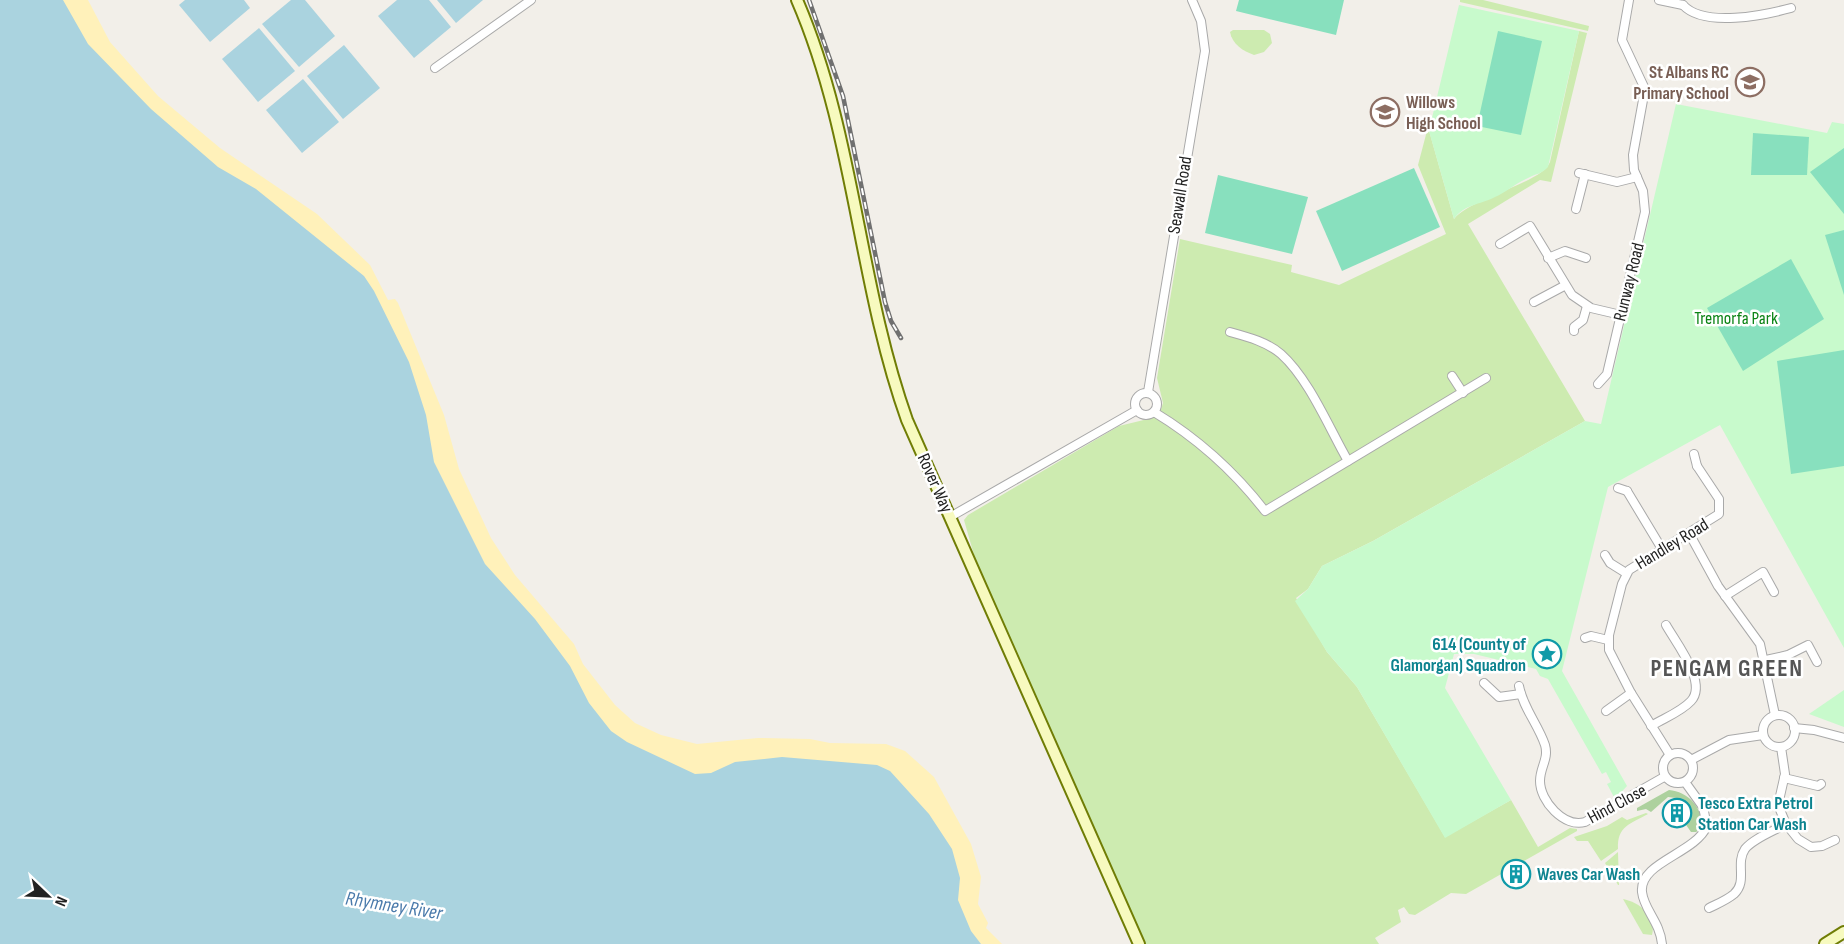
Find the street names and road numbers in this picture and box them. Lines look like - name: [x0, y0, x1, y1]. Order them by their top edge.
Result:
- street label: Seawall Road: [1164, 155, 1196, 235]
- street label: Runway Road: [1609, 241, 1649, 323]
- street label: Rover Way: [913, 450, 957, 516]
- street label: Handley Road: [1632, 514, 1712, 574]
- street label: Hind Close: [1584, 780, 1650, 828]

